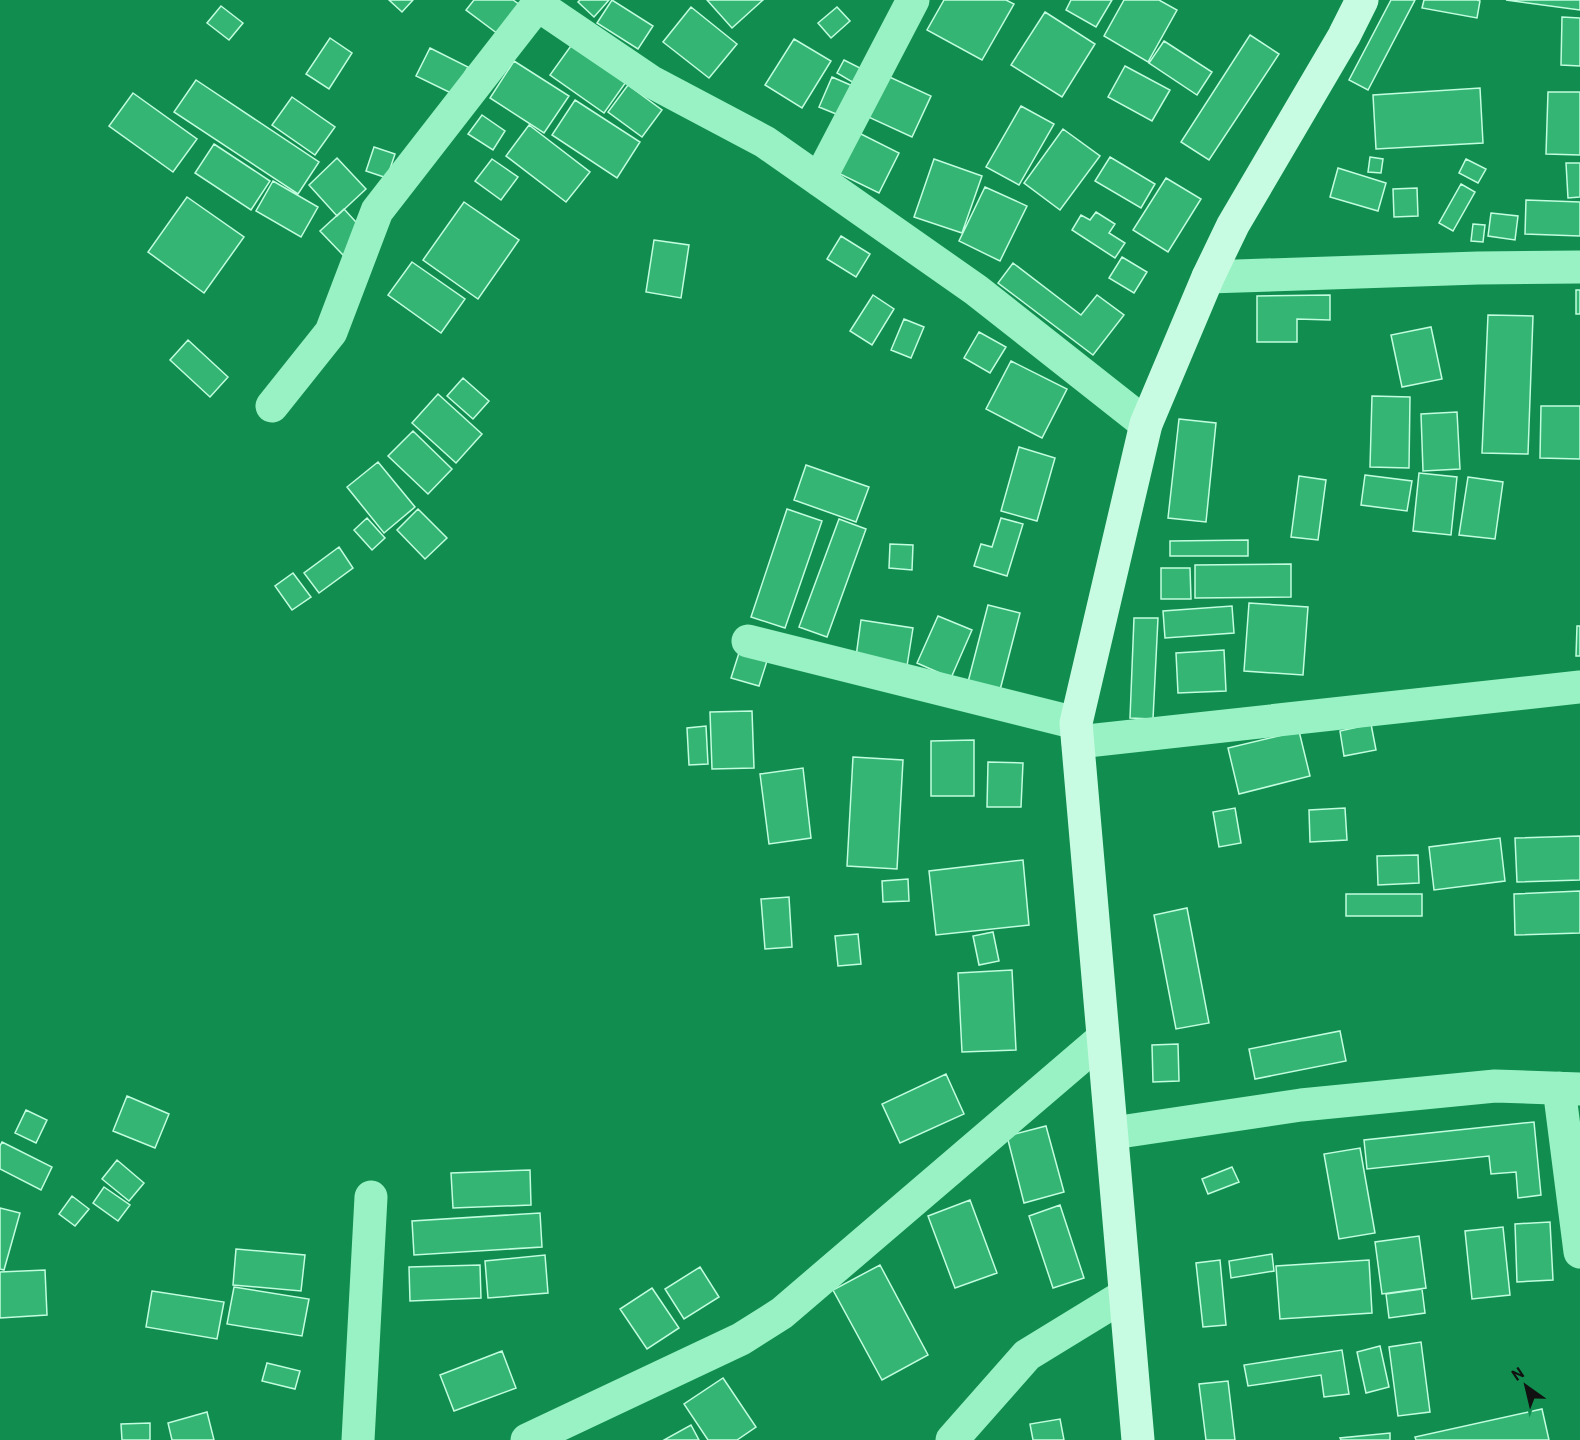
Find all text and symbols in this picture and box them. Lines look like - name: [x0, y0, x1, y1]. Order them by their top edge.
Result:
- north arrow: [1496, 1356, 1556, 1416]
- text: N: [1508, 1362, 1527, 1384]

